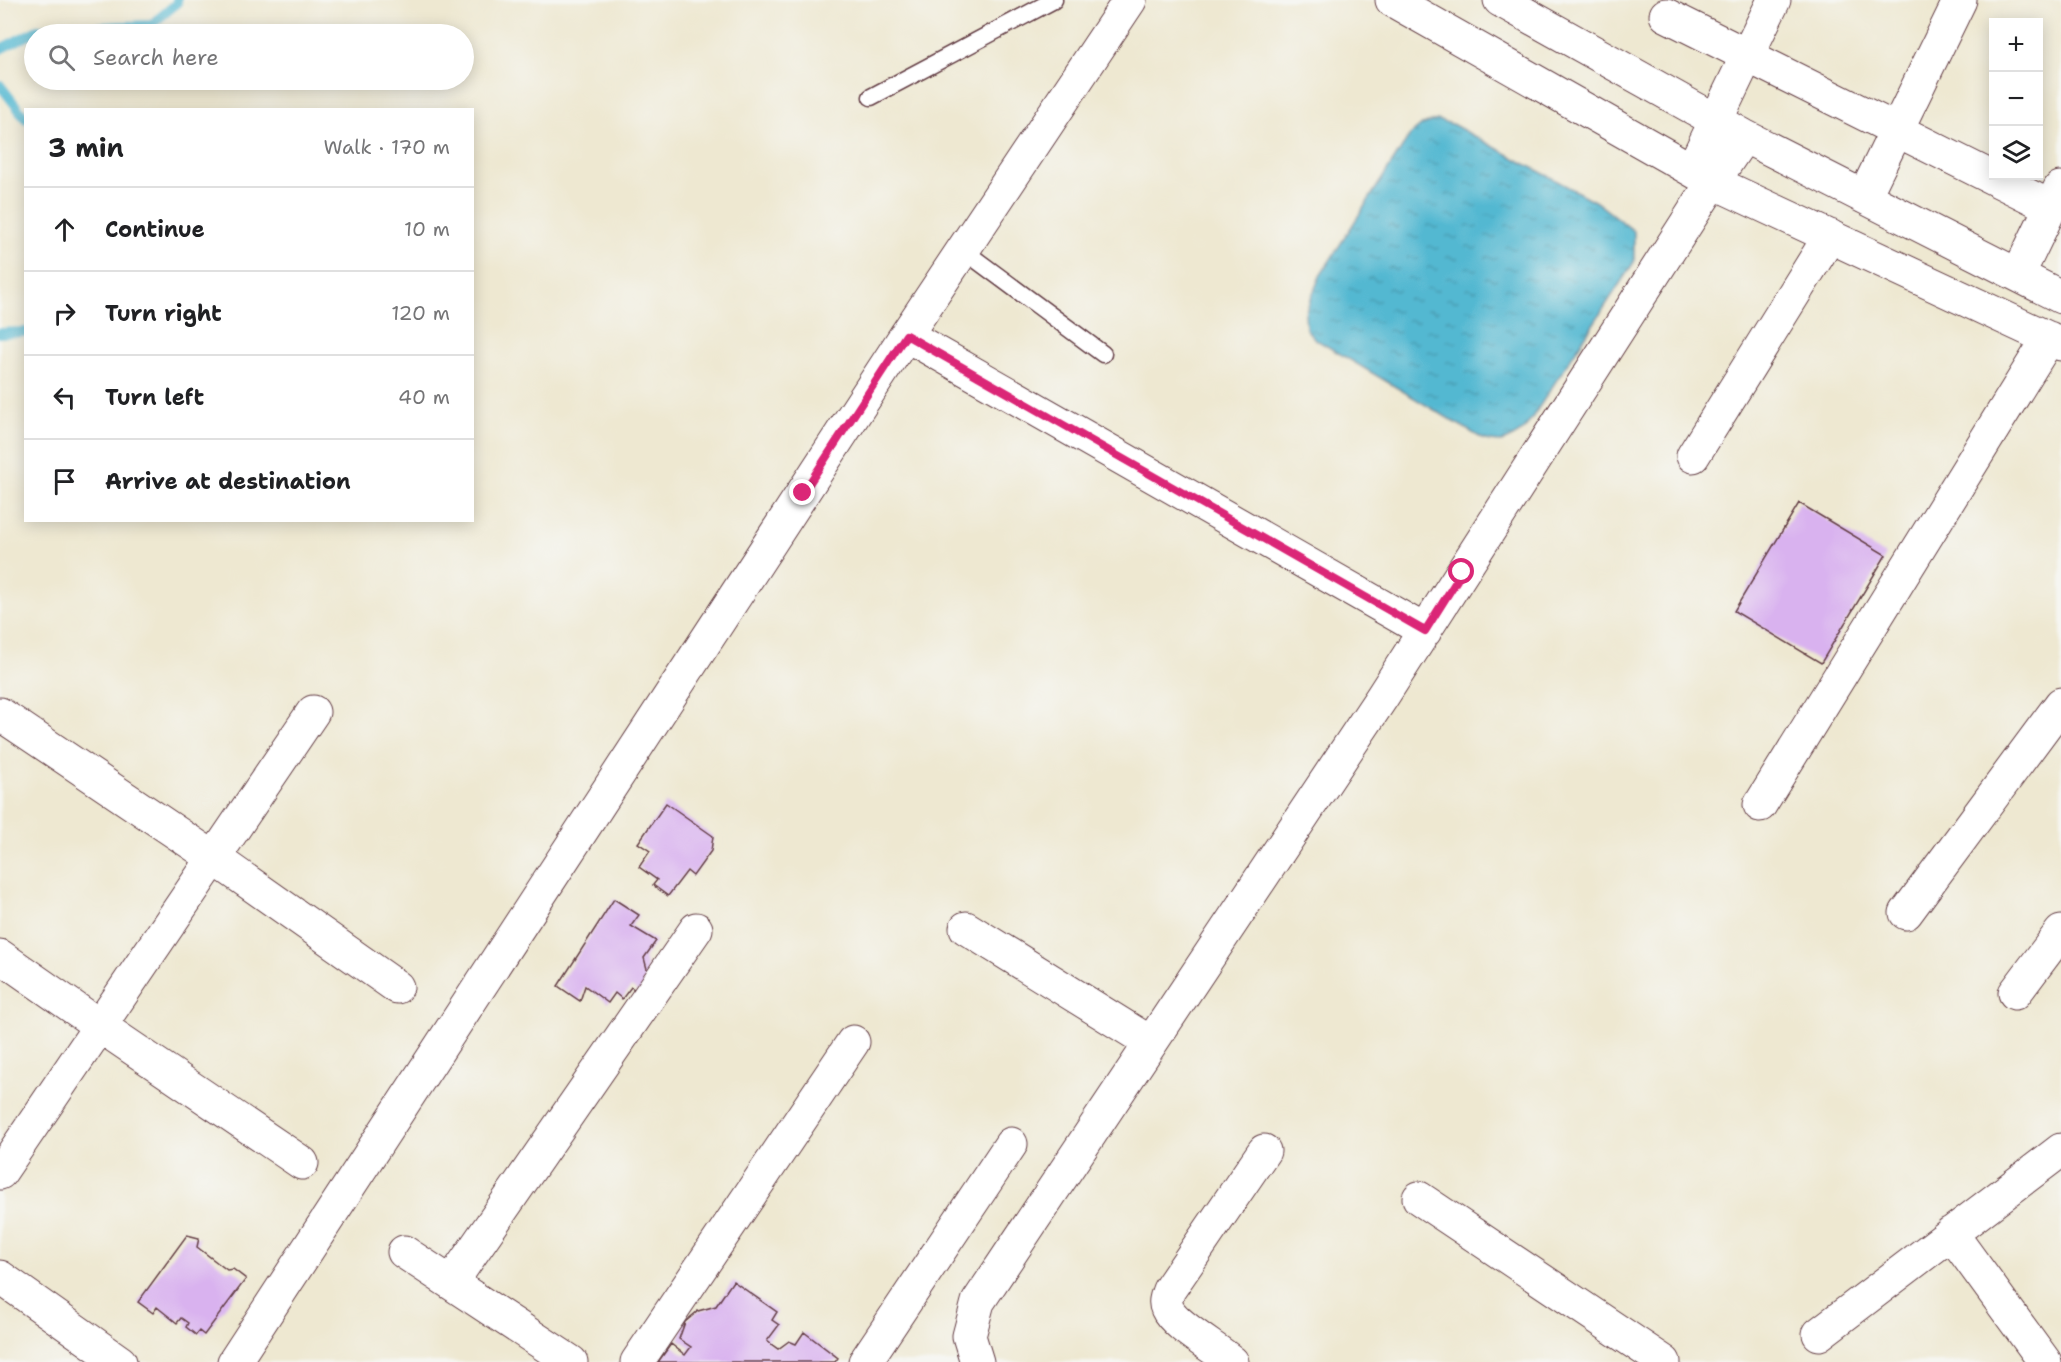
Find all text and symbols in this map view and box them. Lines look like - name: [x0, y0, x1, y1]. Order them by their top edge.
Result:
- map controls: [1989, 18, 2043, 180]
- button: +: [1989, 18, 2043, 72]
- search box: [24, 24, 474, 90]
- icon: search: [45, 41, 78, 74]
- text: Search here: [93, 43, 219, 72]
- button: −: [1989, 72, 2043, 126]
- button: layers: [1989, 126, 2043, 180]
- text: 3 min: [48, 130, 124, 165]
- text: Walk · 170 m: [324, 134, 450, 160]
- icon: ahead: [48, 213, 81, 246]
- text: Continue: [105, 215, 205, 244]
- text: 10 m: [404, 216, 450, 242]
- icon: right: [48, 297, 81, 330]
- text: Turn right: [105, 299, 222, 328]
- text: 120 m: [391, 300, 450, 326]
- icon: left: [48, 381, 81, 414]
- text: Turn left: [105, 383, 204, 412]
- text: 40 m: [398, 384, 450, 410]
- icon: arrive: [48, 465, 81, 498]
- text: Arrive at destination: [105, 467, 351, 496]
- route end: [789, 479, 815, 505]
- route start: [1448, 558, 1474, 584]

